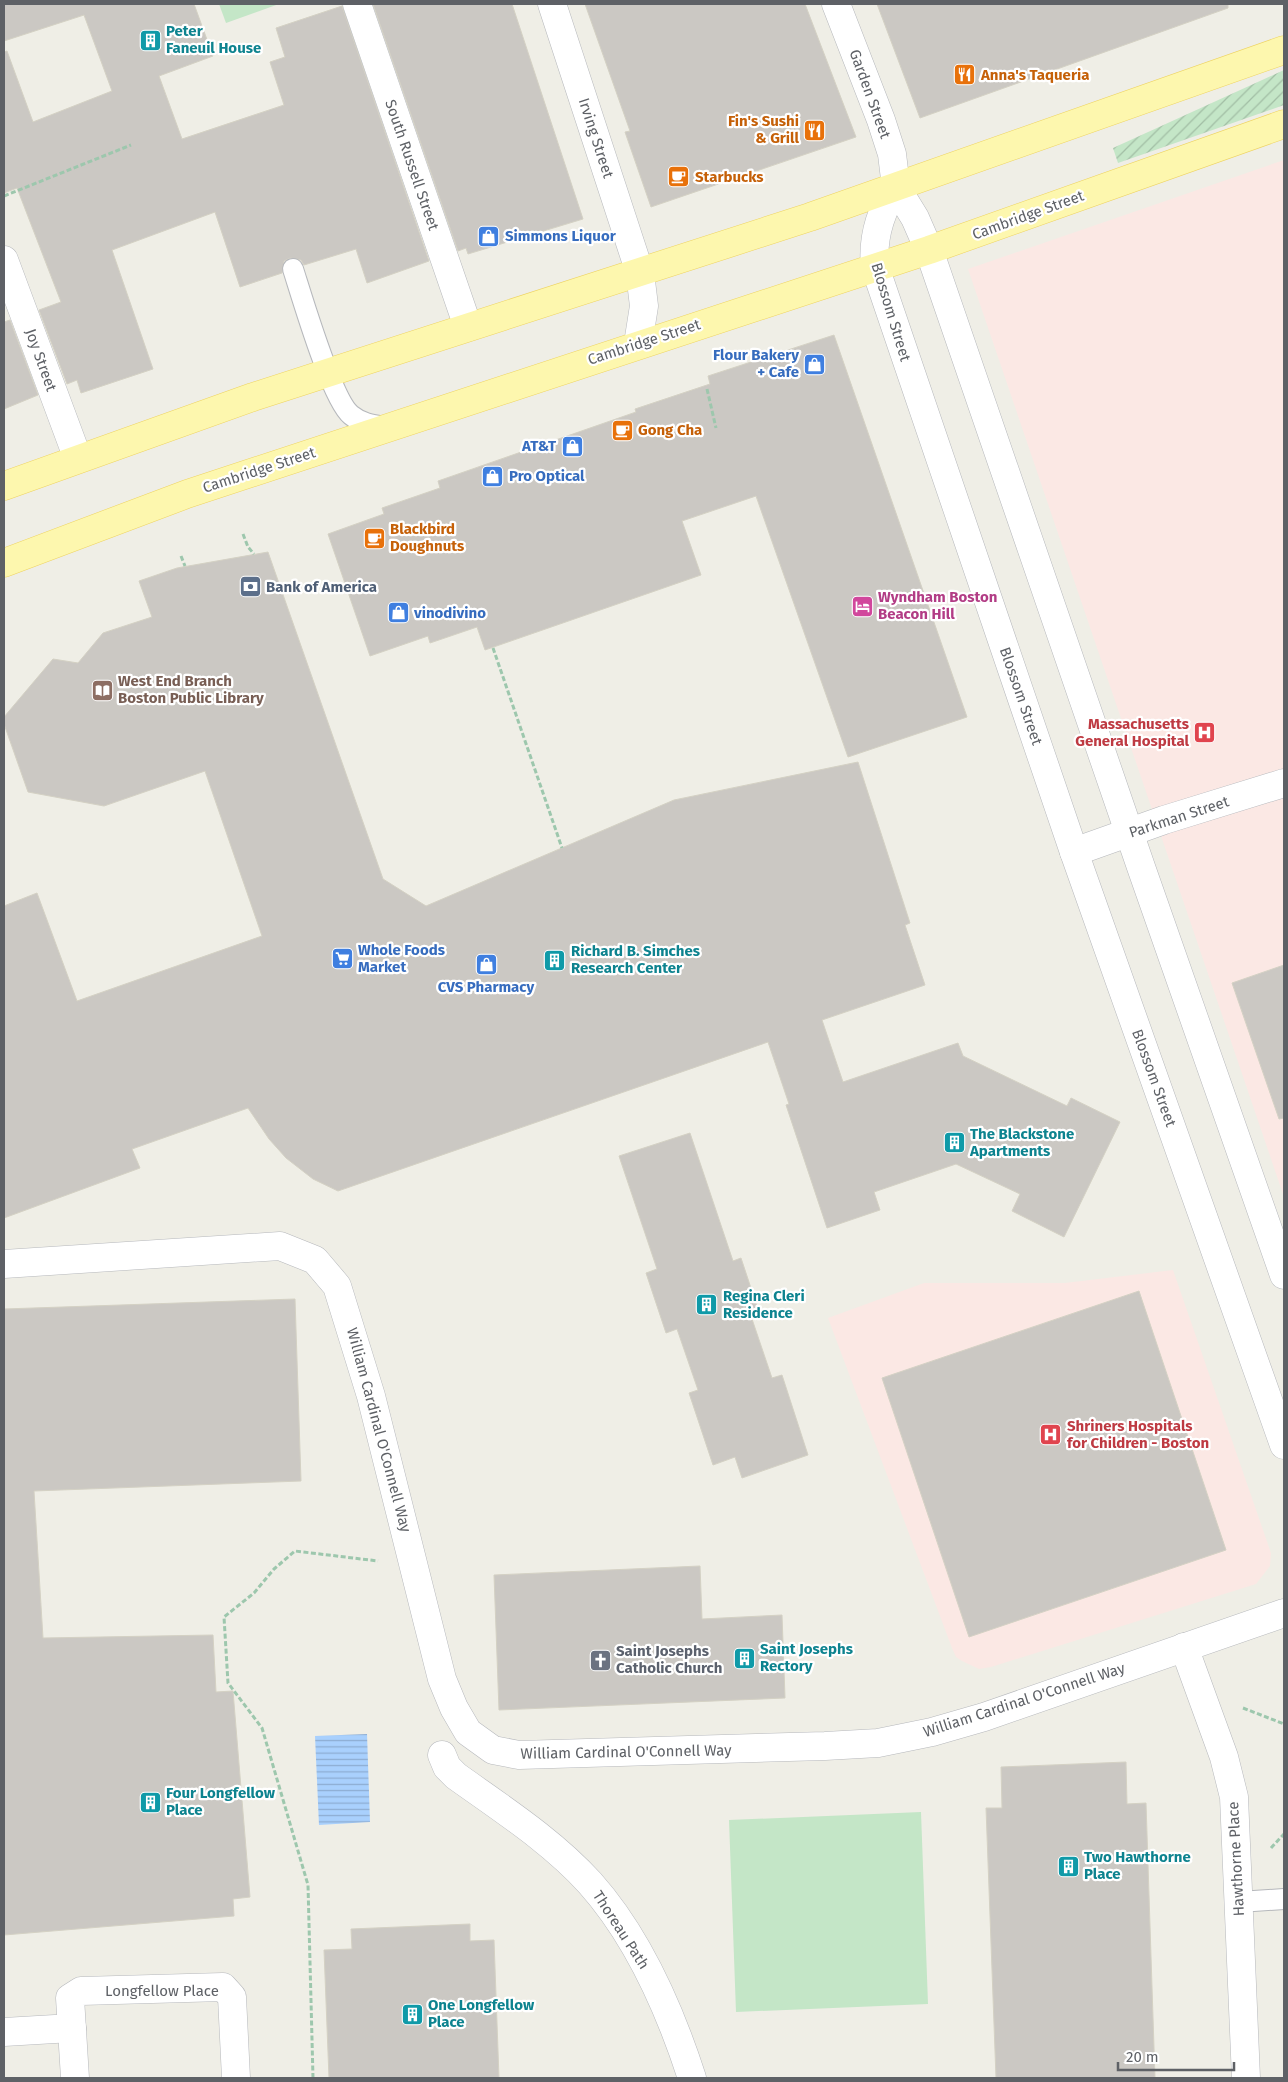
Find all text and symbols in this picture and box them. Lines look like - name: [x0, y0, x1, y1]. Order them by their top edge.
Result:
- place label: Peter Faneuil House: [166, 22, 261, 57]
- building icon: Peter Faneuil House: [138, 28, 162, 52]
- street label: Garden Street: [846, 47, 895, 142]
- restaurant icon: Anna's Taqueria: [953, 63, 977, 87]
- place label: Anna's Taqueria: [980, 66, 1089, 84]
- street label: Irving Street: [575, 96, 618, 181]
- street label: South Russell Street: [381, 97, 443, 233]
- place label: Fin's Sushi & Grill: [728, 112, 800, 147]
- restaurant icon: Fin's Sushi & Grill: [803, 118, 827, 142]
- cafe icon: Starbucks: [667, 165, 691, 189]
- place label: Starbucks: [695, 168, 764, 186]
- street label: Cambridge Street: [970, 186, 1087, 244]
- shop icon: Simmons Liquor: [477, 224, 501, 248]
- place label: Simmons Liquor: [505, 227, 617, 245]
- street label: Blossom Street: [867, 260, 915, 364]
- street label: Cambridge Street: [585, 315, 703, 369]
- street label: Joy Street: [21, 326, 61, 394]
- place label: Flour Bakery + Cafe: [713, 346, 799, 381]
- shop icon: Flour Bakery + Cafe: [803, 352, 827, 376]
- cafe icon: Gong Cha: [610, 418, 634, 442]
- place label: Gong Cha: [638, 421, 702, 439]
- shop icon: AT&T: [560, 434, 584, 458]
- place label: AT&T: [521, 437, 557, 455]
- street label: Cambridge Street: [200, 443, 318, 497]
- shop icon: Pro Optical: [481, 464, 505, 488]
- place label: Pro Optical: [509, 467, 585, 485]
- place label: Blackbird Doughnuts: [390, 520, 464, 555]
- cafe icon: Blackbird Doughnuts: [362, 526, 386, 550]
- bank icon: Bank of America: [238, 575, 262, 599]
- place label: Bank of America: [266, 578, 377, 596]
- place label: Wyndham Boston Beacon Hill: [878, 588, 997, 623]
- hotel icon: Wyndham Boston Beacon Hill: [850, 594, 874, 618]
- shop icon: vinodivino: [386, 601, 410, 625]
- place label: vinodivino: [413, 604, 486, 622]
- street label: Blossom Street: [996, 645, 1046, 748]
- place label: West End Branch Boston Public Library: [118, 672, 264, 707]
- library icon: West End Branch Boston Public Library: [90, 678, 114, 702]
- place label: Massachusetts General Hospital: [1075, 715, 1190, 750]
- hospital icon: Massachusetts General Hospital: [1193, 721, 1217, 745]
- street label: Parkman Street: [1127, 792, 1232, 842]
- place label: Whole Foods Market: [358, 941, 445, 976]
- place label: Richard B. Simches Research Center: [571, 942, 700, 977]
- supermarket icon: Whole Foods Market: [330, 947, 354, 971]
- building icon: Richard B. Simches Research Center: [543, 948, 567, 972]
- shop icon: CVS Pharmacy: [474, 952, 498, 976]
- place label: CVS Pharmacy: [438, 978, 534, 996]
- street label: Blossom Street: [1128, 1027, 1180, 1130]
- place label: The Blackstone Apartments: [969, 1125, 1074, 1160]
- building icon: The Blackstone Apartments: [942, 1131, 966, 1155]
- place label: Regina Cleri Residence: [723, 1287, 805, 1322]
- building icon: Regina Cleri Residence: [695, 1293, 719, 1317]
- street label: William Cardinal O'Connell Way: [343, 1326, 415, 1535]
- place label: Shriners Hospitals for Children - Boston: [1067, 1417, 1209, 1452]
- hospital icon: Shriners Hospitals for Children - Boston: [1039, 1423, 1063, 1447]
- place label: Saint Josephs Rectory: [760, 1640, 853, 1675]
- place label: Saint Josephs Catholic Church: [616, 1642, 722, 1677]
- building icon: Saint Josephs Rectory: [732, 1646, 756, 1670]
- church icon: Saint Josephs Catholic Church: [588, 1648, 612, 1672]
- street label: William Cardinal O'Connell Way: [921, 1659, 1128, 1741]
- street label: William Cardinal O'Connell Way: [520, 1741, 732, 1763]
- place label: Four Longfellow Place: [166, 1784, 276, 1819]
- building icon: Four Longfellow Place: [138, 1790, 162, 1814]
- street label: Hawthorne Place: [1224, 1801, 1248, 1917]
- place label: Two Hawthorne Place: [1084, 1848, 1191, 1883]
- building icon: Two Hawthorne Place: [1056, 1854, 1080, 1878]
- street label: Thoreau Path: [589, 1887, 653, 1973]
- street label: Longfellow Place: [105, 1982, 219, 2000]
- place label: One Longfellow Place: [428, 1996, 535, 2031]
- building icon: One Longfellow Place: [400, 2002, 424, 2026]
- scale bar: [1118, 2040, 1234, 2072]
- text: 20 m: [1126, 2048, 1159, 2066]

